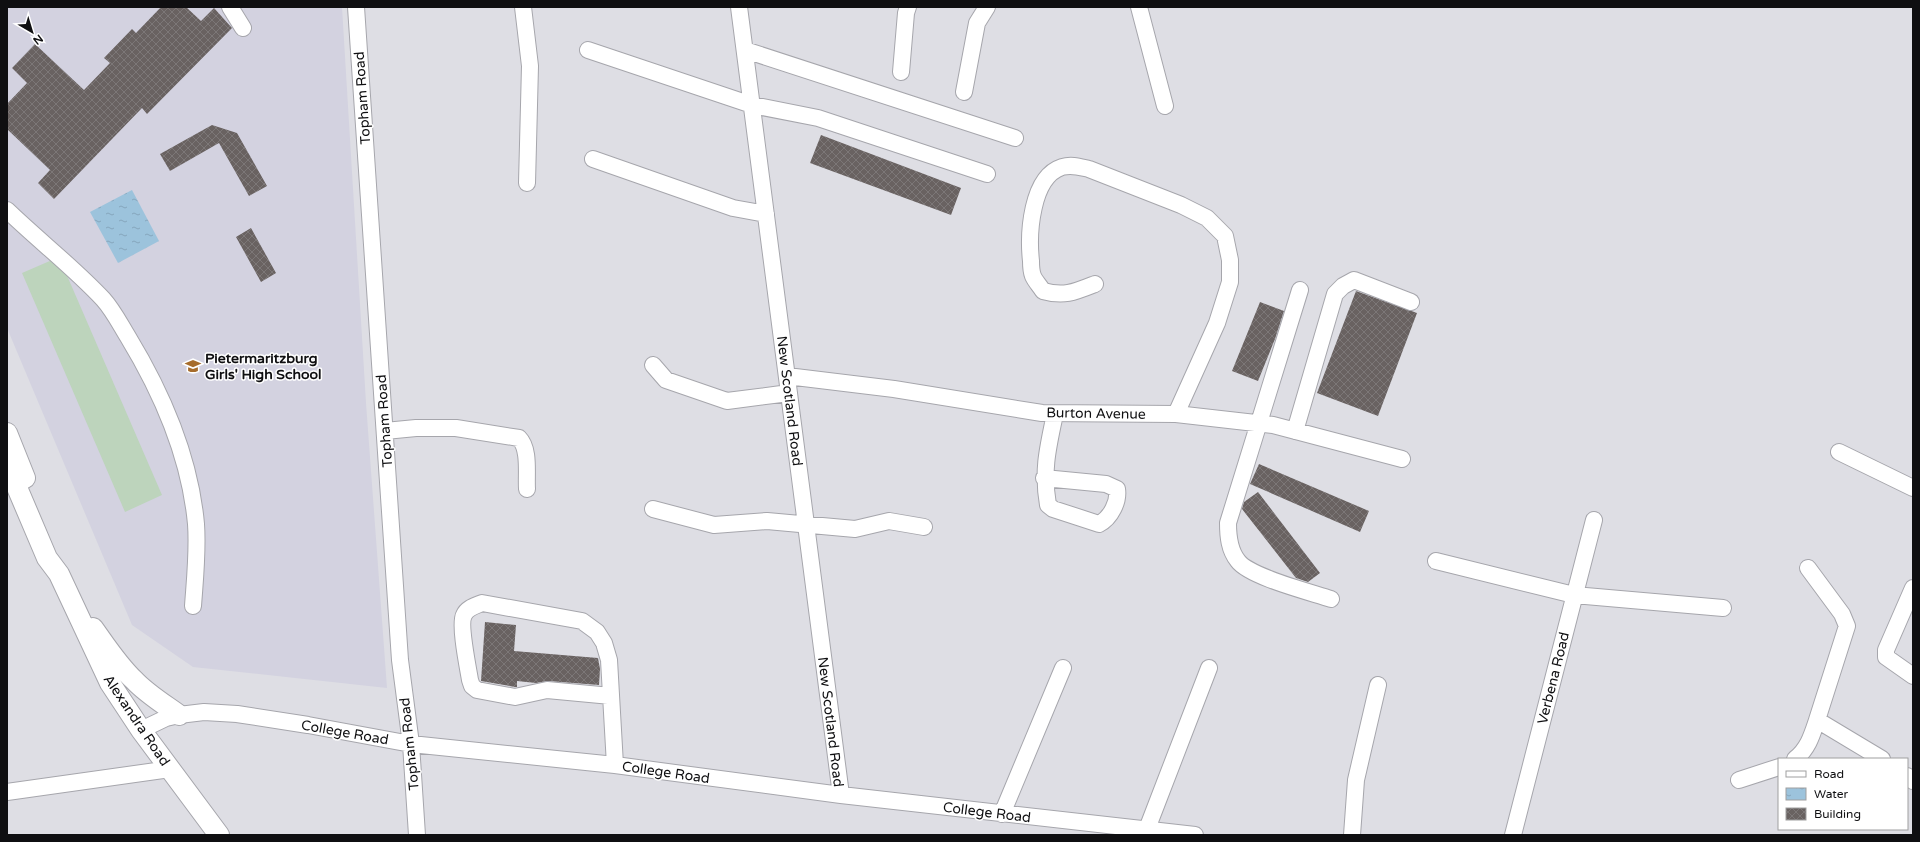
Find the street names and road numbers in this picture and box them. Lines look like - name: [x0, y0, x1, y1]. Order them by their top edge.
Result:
- street label: Topham Road: [351, 51, 374, 145]
- street label: New Scotland Road: [773, 335, 806, 467]
- street label: Topham Road: [373, 374, 396, 468]
- street label: Burton Avenue: [1046, 404, 1146, 423]
- street label: Verbena Road: [1534, 630, 1573, 726]
- street label: New Scotland Road: [814, 656, 847, 788]
- street label: Alexandra Road: [100, 671, 173, 769]
- street label: Topham Road: [396, 697, 423, 791]
- street label: College Road: [300, 716, 390, 749]
- street label: College Road: [621, 758, 711, 787]
- street label: College Road: [942, 799, 1032, 826]

